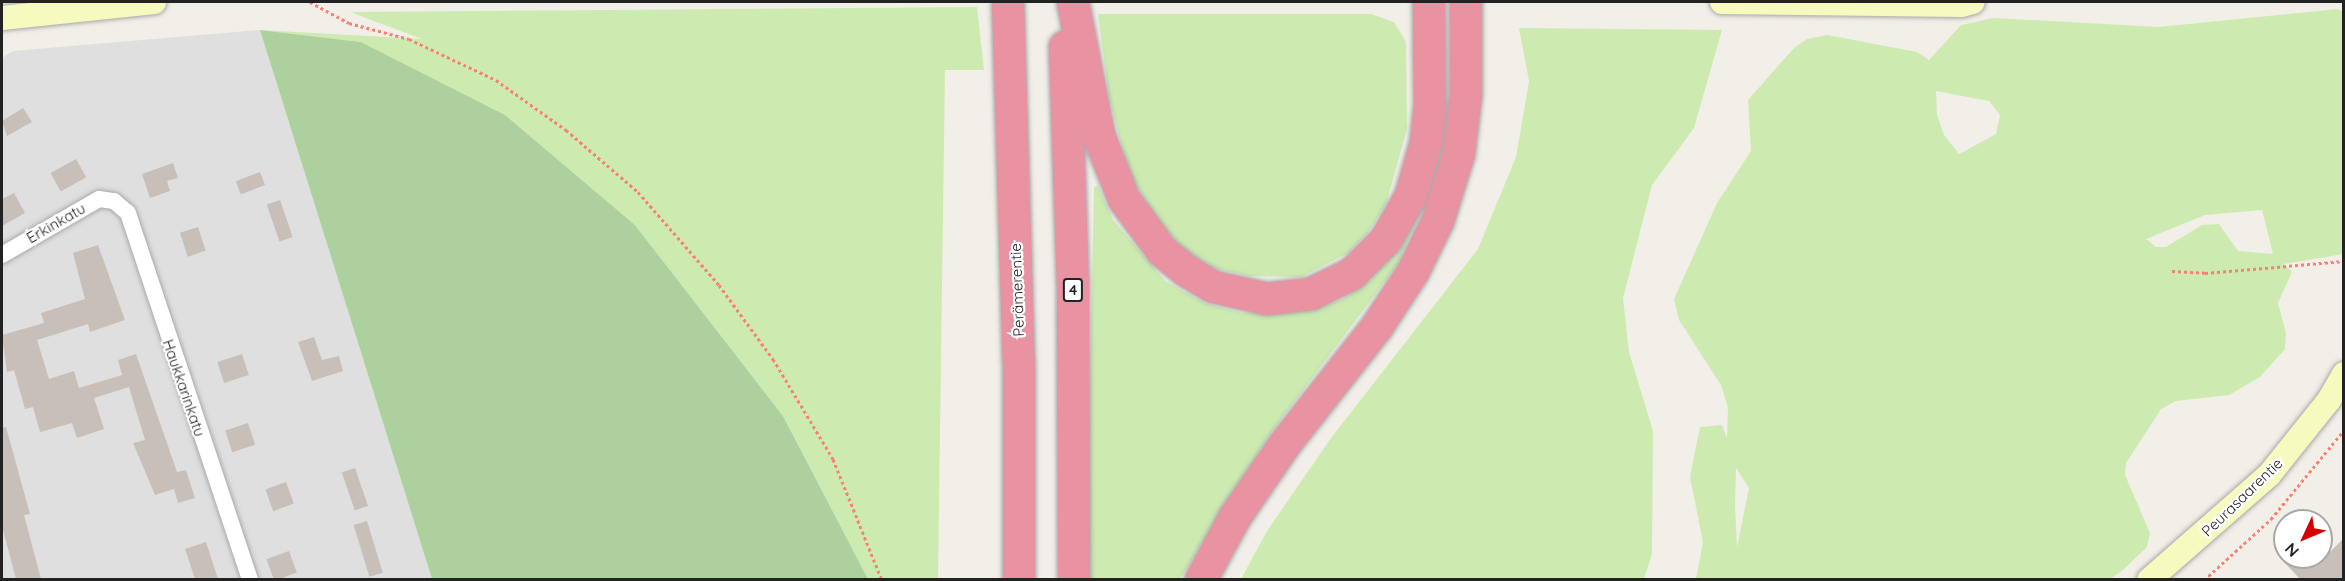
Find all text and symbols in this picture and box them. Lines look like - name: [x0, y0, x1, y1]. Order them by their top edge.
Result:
- street label: Erkinkatu: [23, 199, 89, 247]
- street label: Perämerentie: [1006, 243, 1028, 337]
- road number: 4: [1062, 279, 1084, 301]
- street label: Haukkarinkatu: [159, 337, 209, 439]
- street label: Peurasaarentie: [2198, 454, 2286, 540]
- north arrow: [2273, 509, 2333, 569]
- text: N: [2280, 539, 2303, 561]

